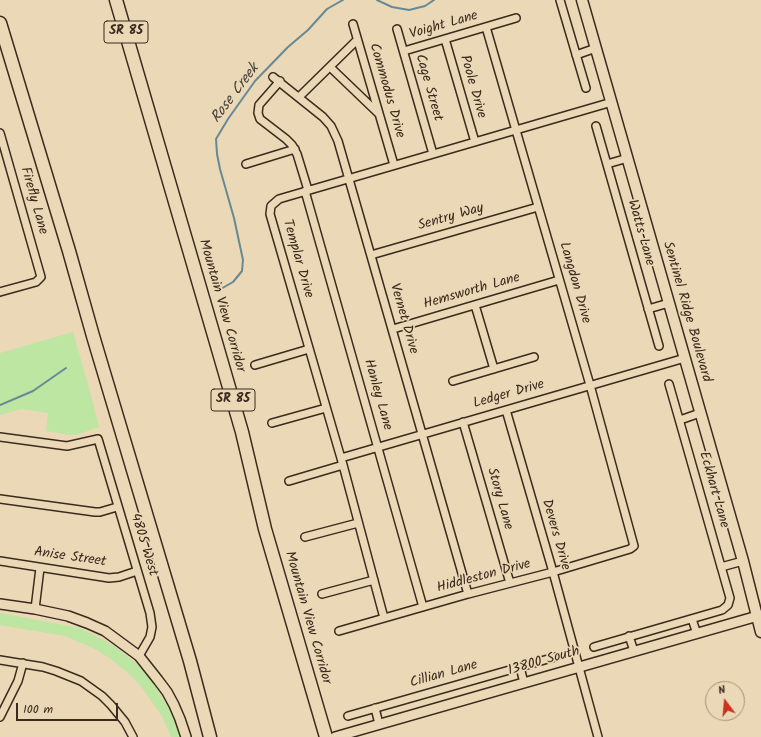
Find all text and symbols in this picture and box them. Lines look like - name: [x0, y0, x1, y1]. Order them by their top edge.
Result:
- street label: Voight Lane: [408, 8, 480, 44]
- road number: SR 85: [104, 21, 148, 43]
- street label: Commodus Drive: [364, 42, 408, 140]
- street label: Cage Street: [410, 53, 446, 123]
- street label: Poole Drive: [455, 54, 489, 120]
- water label: Rose Creek: [208, 61, 264, 127]
- street label: Firefly Lane: [15, 165, 51, 237]
- street label: Watts Lane: [623, 198, 657, 268]
- street label: Sentry Way: [416, 201, 486, 235]
- street label: Templar Drive: [278, 218, 316, 300]
- street label: Mountain View Corridor: [194, 238, 248, 374]
- street label: Langdon Drive: [554, 240, 594, 326]
- street label: Sentinel Ridge Boulevard: [658, 240, 714, 384]
- street label: Hemsworth Lane: [422, 270, 522, 314]
- street label: Vernet Drive: [385, 282, 421, 356]
- street label: Hanley Lane: [359, 357, 395, 433]
- street label: Ledger Drive: [471, 377, 547, 413]
- road number: SR 85: [211, 389, 255, 411]
- street label: Eckhart Lane: [694, 450, 732, 530]
- street label: Story Lane: [482, 466, 516, 532]
- street label: Devers Drive: [537, 498, 573, 572]
- street label: 4805 West: [125, 512, 161, 578]
- street label: Anise Street: [33, 545, 107, 571]
- street label: Mountain View Corridor: [280, 550, 334, 686]
- street label: Hiddleston Drive: [435, 556, 533, 598]
- street label: 13800 South: [506, 644, 582, 680]
- street label: Cillian Lane: [408, 657, 480, 693]
- north arrow: [705, 681, 745, 721]
- text: N: [716, 681, 728, 700]
- scale bar: [18, 695, 120, 721]
- text: 100 m: [23, 700, 53, 719]

